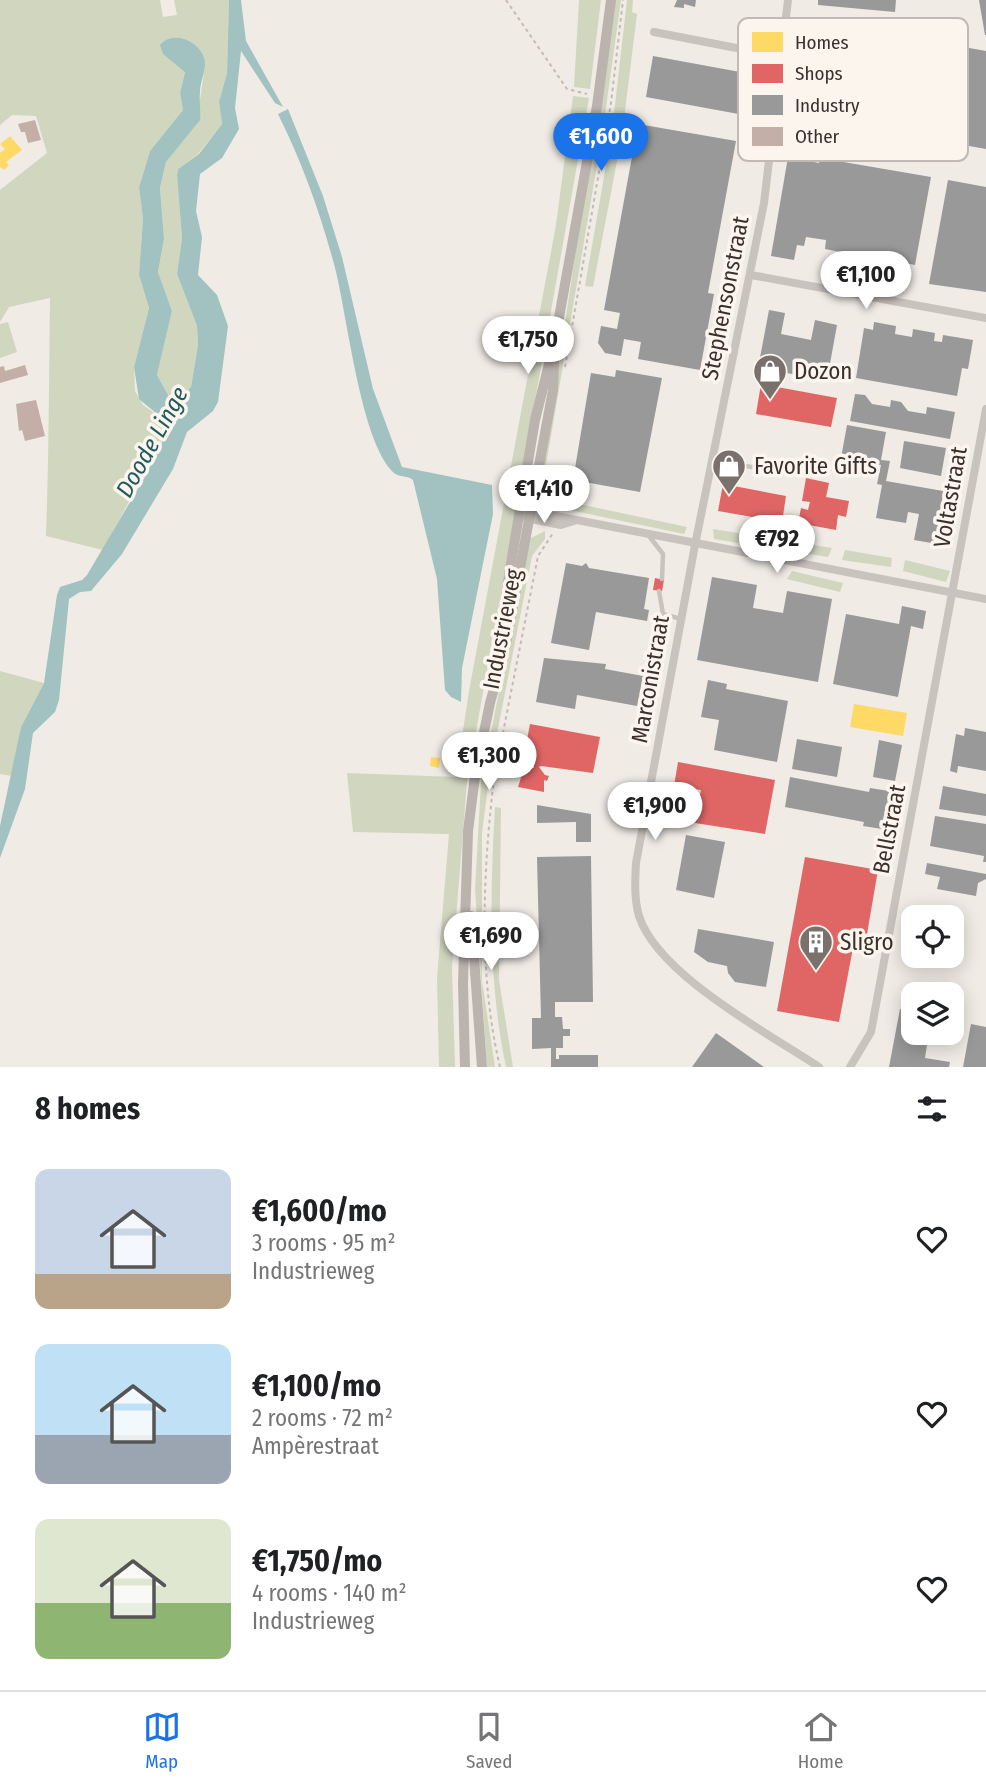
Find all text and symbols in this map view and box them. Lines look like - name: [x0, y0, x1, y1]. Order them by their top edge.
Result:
- legend: [738, 18, 968, 161]
- text: Homes: [795, 31, 849, 54]
- text: Shops: [795, 62, 843, 85]
- text: Industry: [795, 94, 860, 117]
- pin: €1,600: [544, 114, 658, 173]
- text: €1,600: [569, 122, 633, 150]
- text: Other: [795, 125, 840, 148]
- street label: Stephensonstraat: [695, 213, 755, 382]
- pin: €1,100: [809, 252, 923, 311]
- text: €1,100: [836, 260, 896, 288]
- pin: €1,750: [471, 316, 585, 376]
- text: €1,750: [498, 325, 558, 353]
- shop icon: Dozon: [751, 352, 789, 401]
- place label: Dozon: [794, 357, 852, 385]
- water label: Doode Linge: [110, 382, 194, 502]
- street label: Voltastraat: [927, 444, 973, 550]
- shop icon: Favorite Gifts: [710, 447, 748, 496]
- place label: Favorite Gifts: [754, 452, 877, 480]
- pin: €1,410: [487, 466, 601, 525]
- text: €1,410: [515, 474, 573, 502]
- pin: €792: [736, 516, 818, 575]
- text: €792: [755, 524, 799, 552]
- street label: Industrieweg: [477, 566, 527, 692]
- street label: Marconistraat: [625, 613, 675, 745]
- pin: €1,300: [432, 732, 546, 792]
- text: €1,300: [458, 741, 520, 769]
- street label: Bellstraat: [867, 781, 911, 876]
- pin: €1,900: [598, 782, 712, 842]
- text: €1,900: [623, 791, 687, 819]
- map controls: [901, 905, 964, 1045]
- button: locate: [901, 905, 964, 968]
- pin: €1,690: [434, 912, 548, 972]
- text: €1,690: [460, 921, 522, 949]
- building icon: Sligro: [797, 923, 835, 972]
- place label: Sligro: [840, 928, 894, 956]
- button: layers: [901, 982, 964, 1045]
- icon: filters: [913, 1090, 951, 1128]
- text: 8 homes: [35, 1091, 140, 1127]
- text: €1,600/mo: [252, 1193, 387, 1229]
- icon: home: [91, 1197, 175, 1281]
- icon: heart: [913, 1220, 951, 1258]
- text: 3 rooms · 95 m²: [252, 1229, 396, 1257]
- text: Industrieweg: [252, 1257, 374, 1285]
- text: €1,100/mo: [252, 1368, 381, 1404]
- icon: home: [91, 1372, 175, 1456]
- icon: heart: [913, 1395, 951, 1433]
- text: 2 rooms · 72 m²: [252, 1404, 393, 1432]
- text: Ampèrestraat: [252, 1432, 379, 1460]
- text: €1,750/mo: [252, 1543, 382, 1579]
- icon: home: [91, 1547, 175, 1631]
- icon: heart: [913, 1570, 951, 1608]
- text: 4 rooms · 140 m²: [252, 1579, 407, 1607]
- text: Industrieweg: [252, 1607, 374, 1635]
- tab: Map: [143, 1708, 181, 1773]
- tab: Saved: [466, 1708, 512, 1773]
- tab: Home: [798, 1708, 843, 1773]

